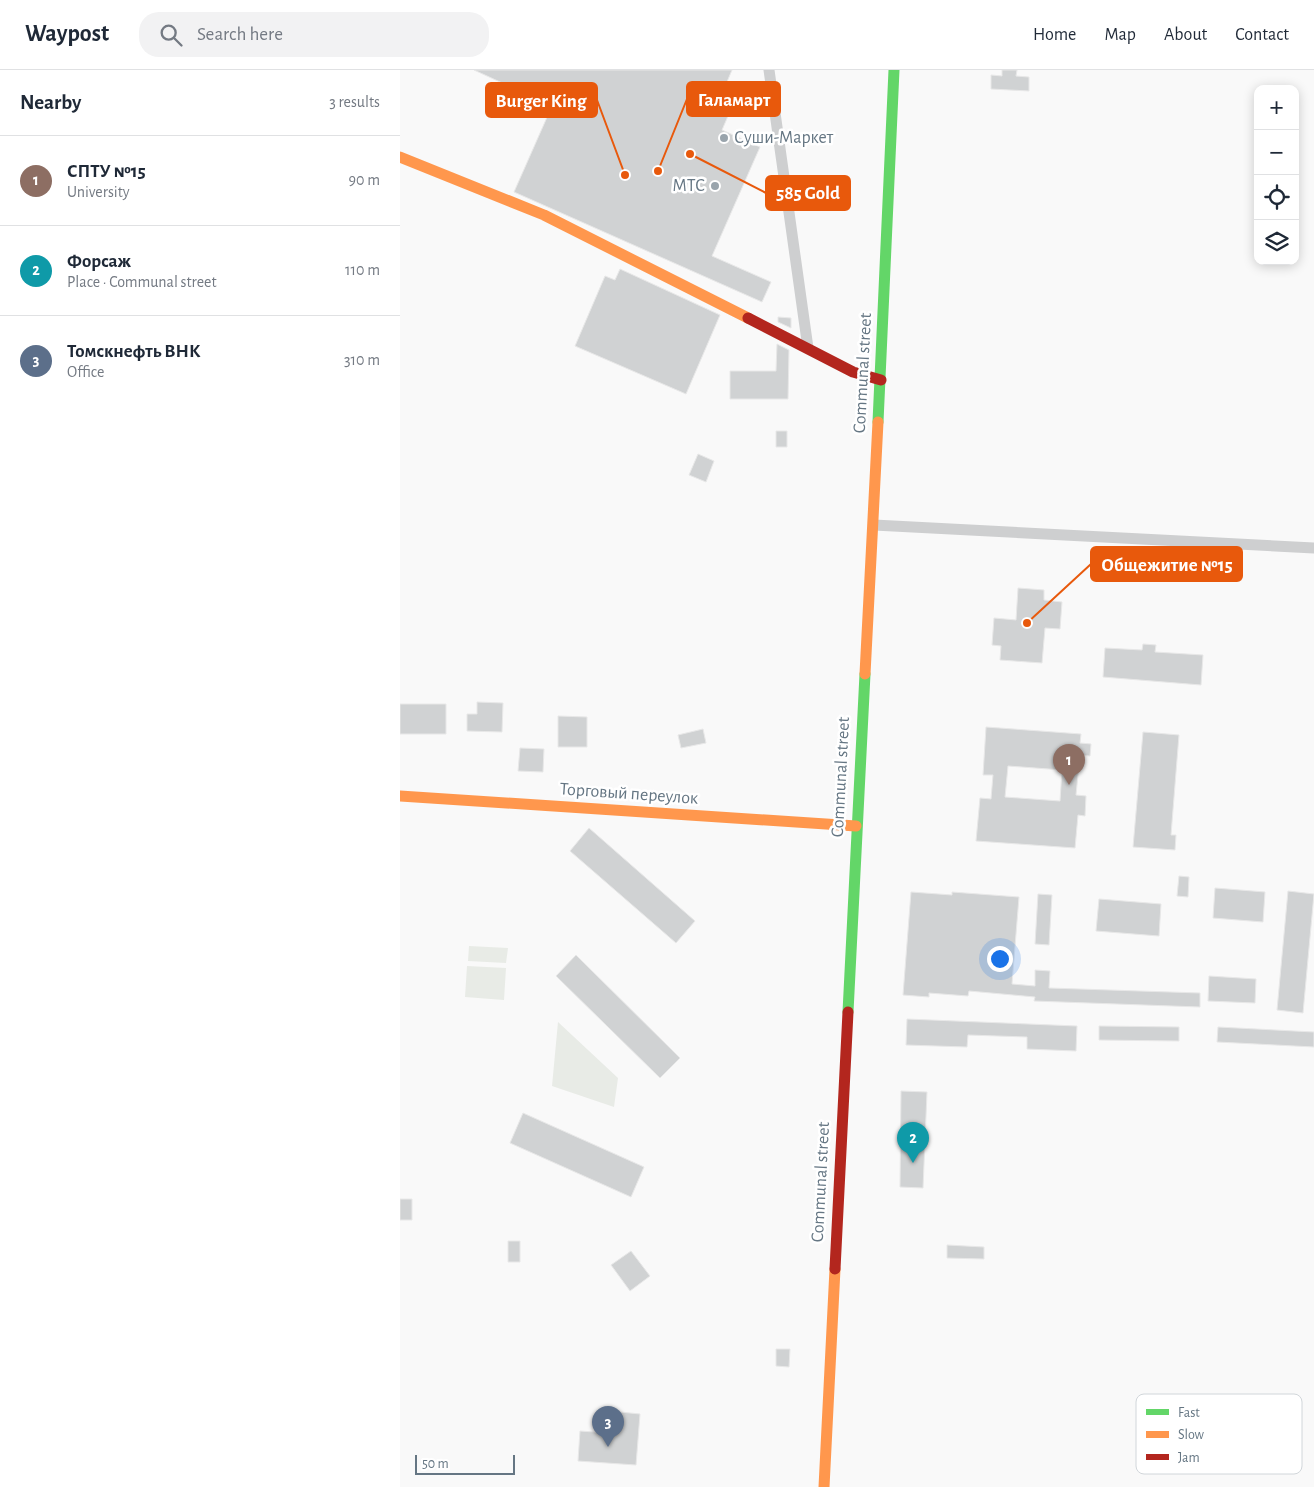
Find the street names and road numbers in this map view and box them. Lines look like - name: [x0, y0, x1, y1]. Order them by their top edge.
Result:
- street label: Communal street: [851, 312, 875, 434]
- street label: Communal street: [829, 716, 853, 838]
- street label: Торговый переулок: [559, 780, 699, 808]
- street label: Communal street: [809, 1121, 833, 1243]

